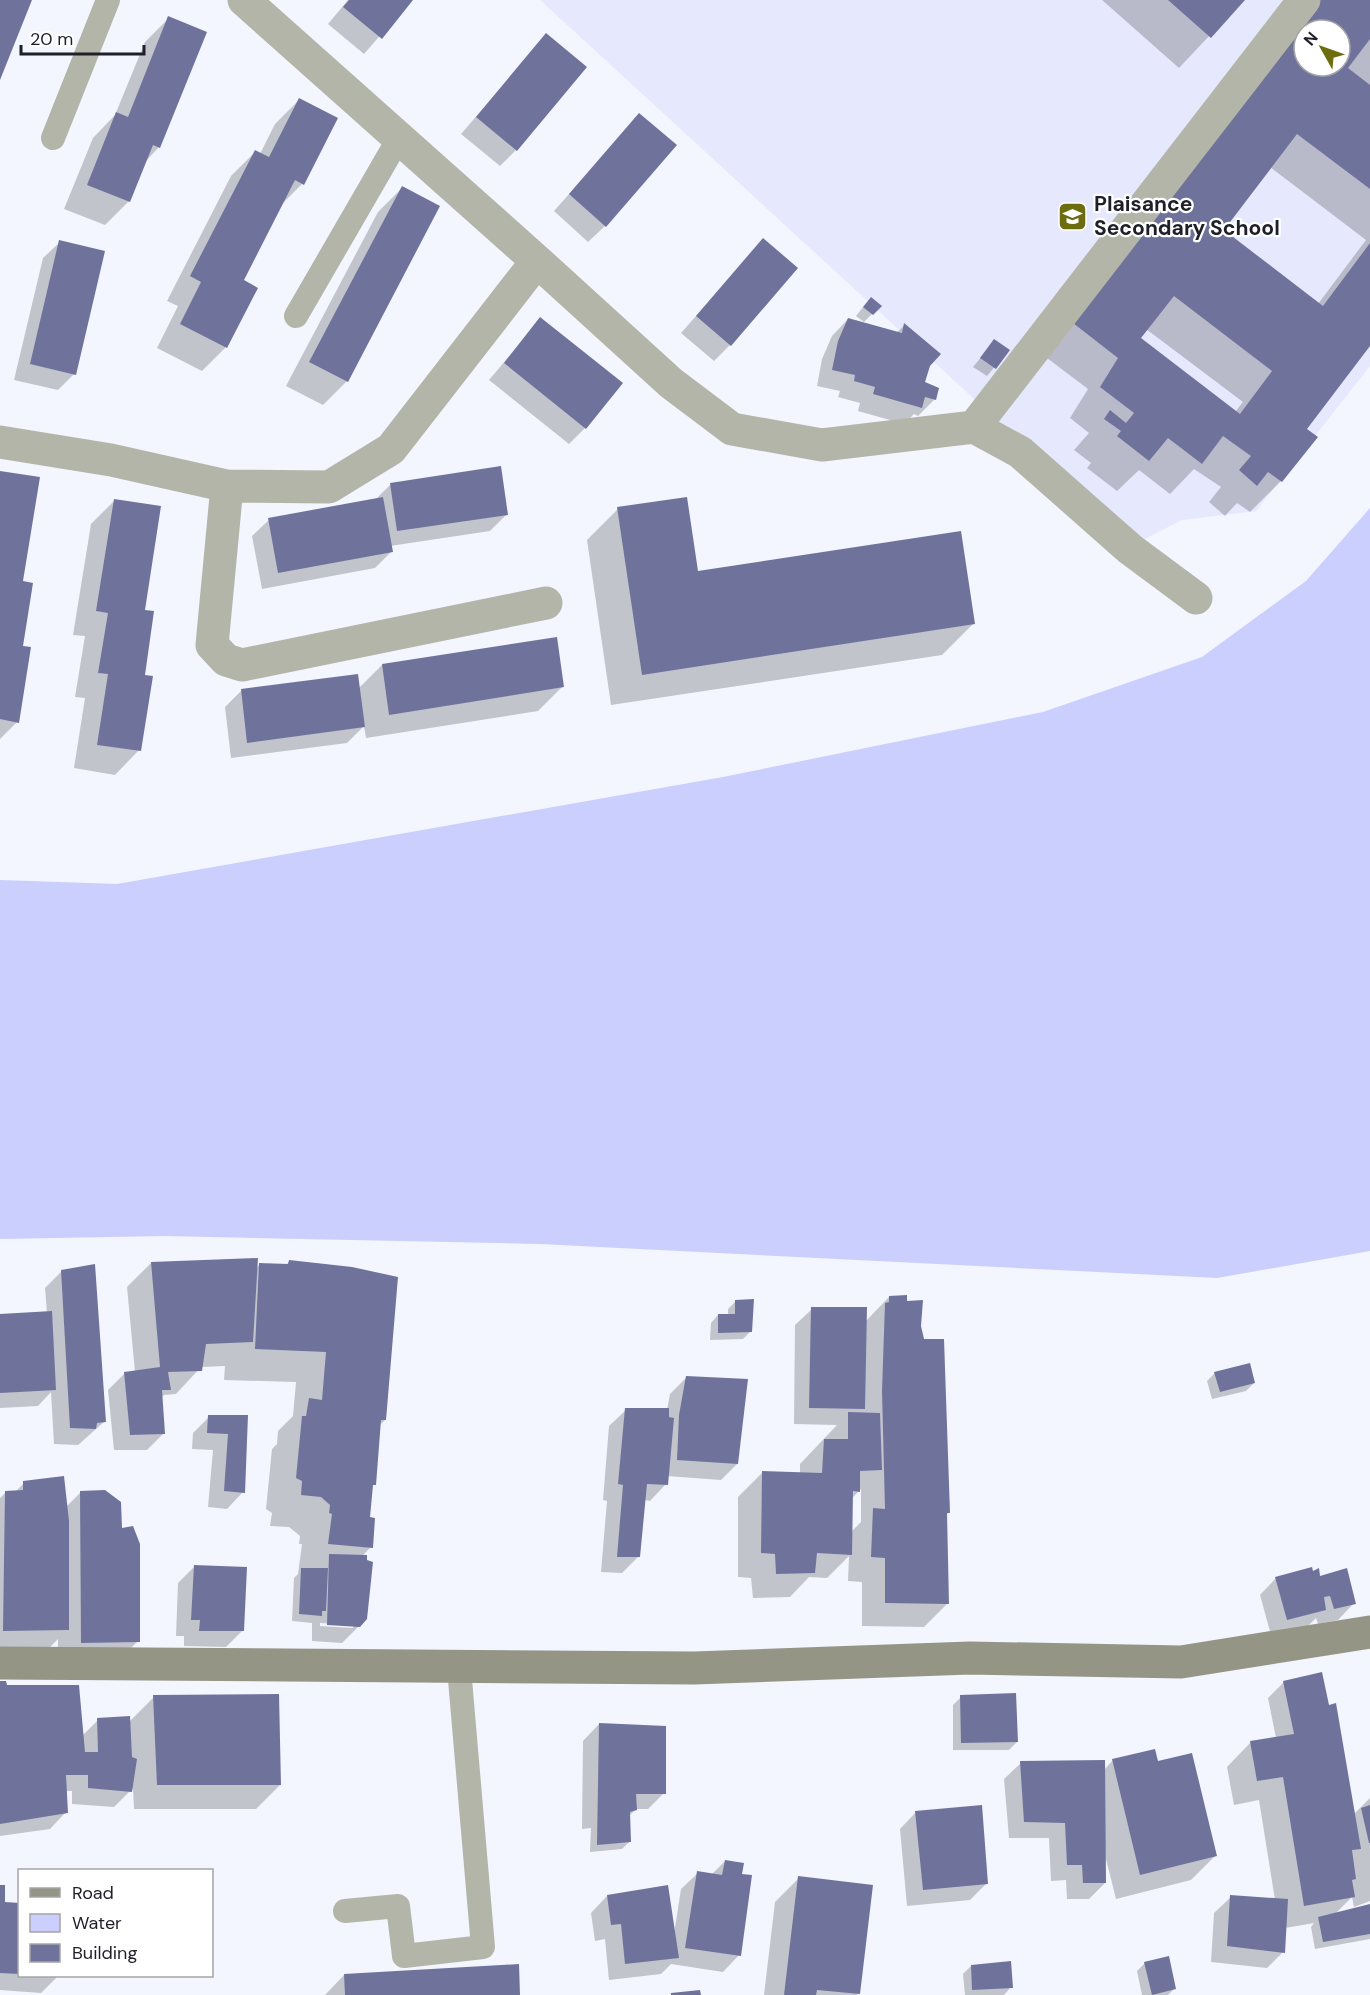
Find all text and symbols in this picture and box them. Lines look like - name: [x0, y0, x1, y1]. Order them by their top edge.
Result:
- scale bar: [21, 18, 144, 56]
- north arrow: [1292, 18, 1352, 78]
- text: 20 m: [30, 27, 73, 51]
- text: N: [1299, 27, 1323, 50]
- place label: Plaisance Secondary School: [1094, 190, 1280, 242]
- school or university icon: Plaisance Secondary School: [1057, 200, 1089, 232]
- legend: [18, 1869, 213, 1977]
- text: Road: [72, 1881, 114, 1905]
- text: Water: [72, 1911, 122, 1935]
- text: Building: [72, 1941, 137, 1965]

